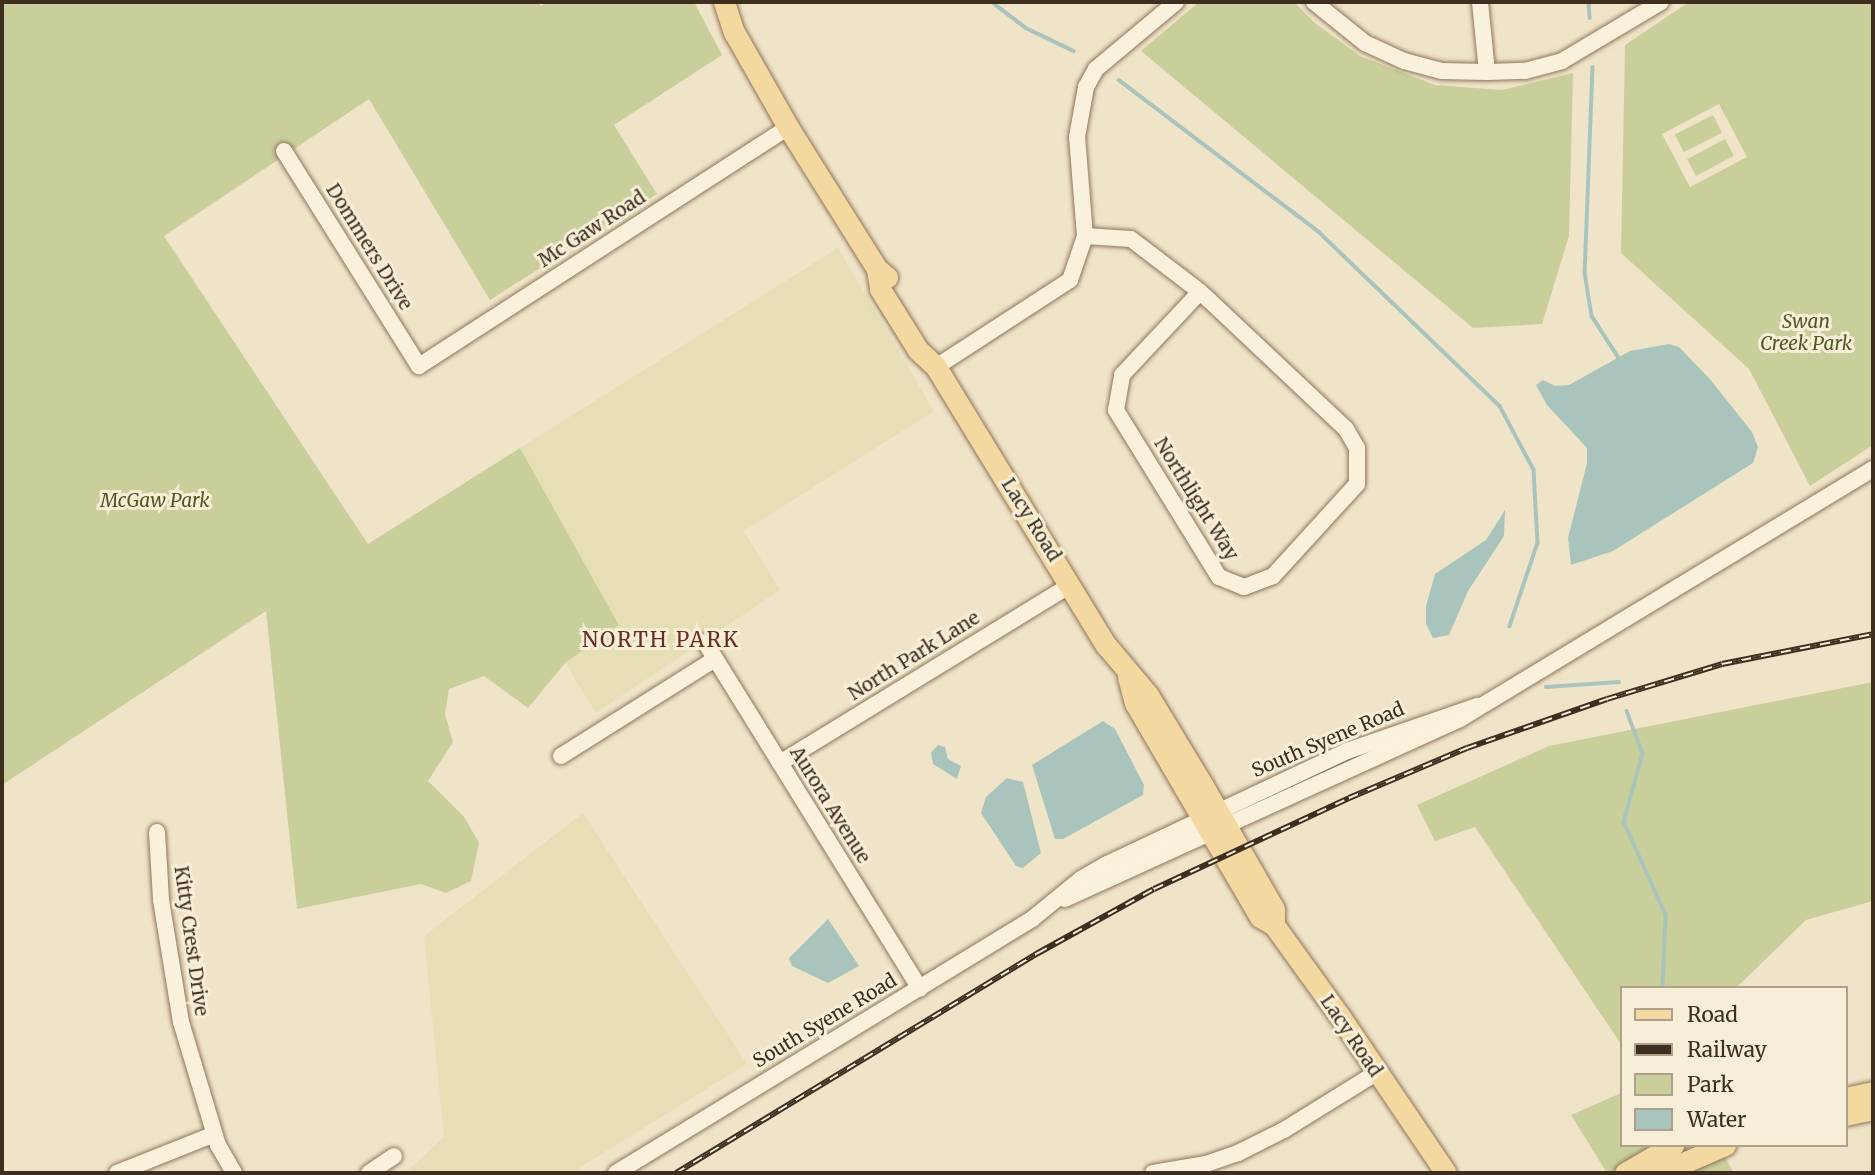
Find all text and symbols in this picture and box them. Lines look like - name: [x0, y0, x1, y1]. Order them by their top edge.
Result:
- street label: Dommers Drive: [321, 180, 417, 314]
- street label: Mc Gaw Road: [534, 186, 650, 272]
- park label: Swan Creek Park: [1760, 311, 1852, 355]
- street label: Northlight Way: [1149, 433, 1243, 565]
- street label: Lacy Road: [996, 474, 1066, 566]
- park label: McGaw Park: [100, 490, 210, 512]
- street label: North Park Lane: [844, 607, 984, 705]
- district label: NORTH PARK: [583, 627, 739, 653]
- street label: South Syene Road: [1248, 698, 1408, 782]
- street label: Aurora Avenue: [785, 742, 875, 868]
- street label: Kitty Crest Drive: [169, 865, 213, 1017]
- street label: South Syene Road: [749, 969, 901, 1073]
- legend: [1619, 986, 1847, 1147]
- street label: Lacy Road: [1315, 991, 1387, 1081]
- text: Road: [1687, 1001, 1738, 1028]
- text: Railway: [1687, 1036, 1767, 1063]
- text: Park: [1687, 1071, 1734, 1098]
- text: Water: [1687, 1106, 1746, 1133]

